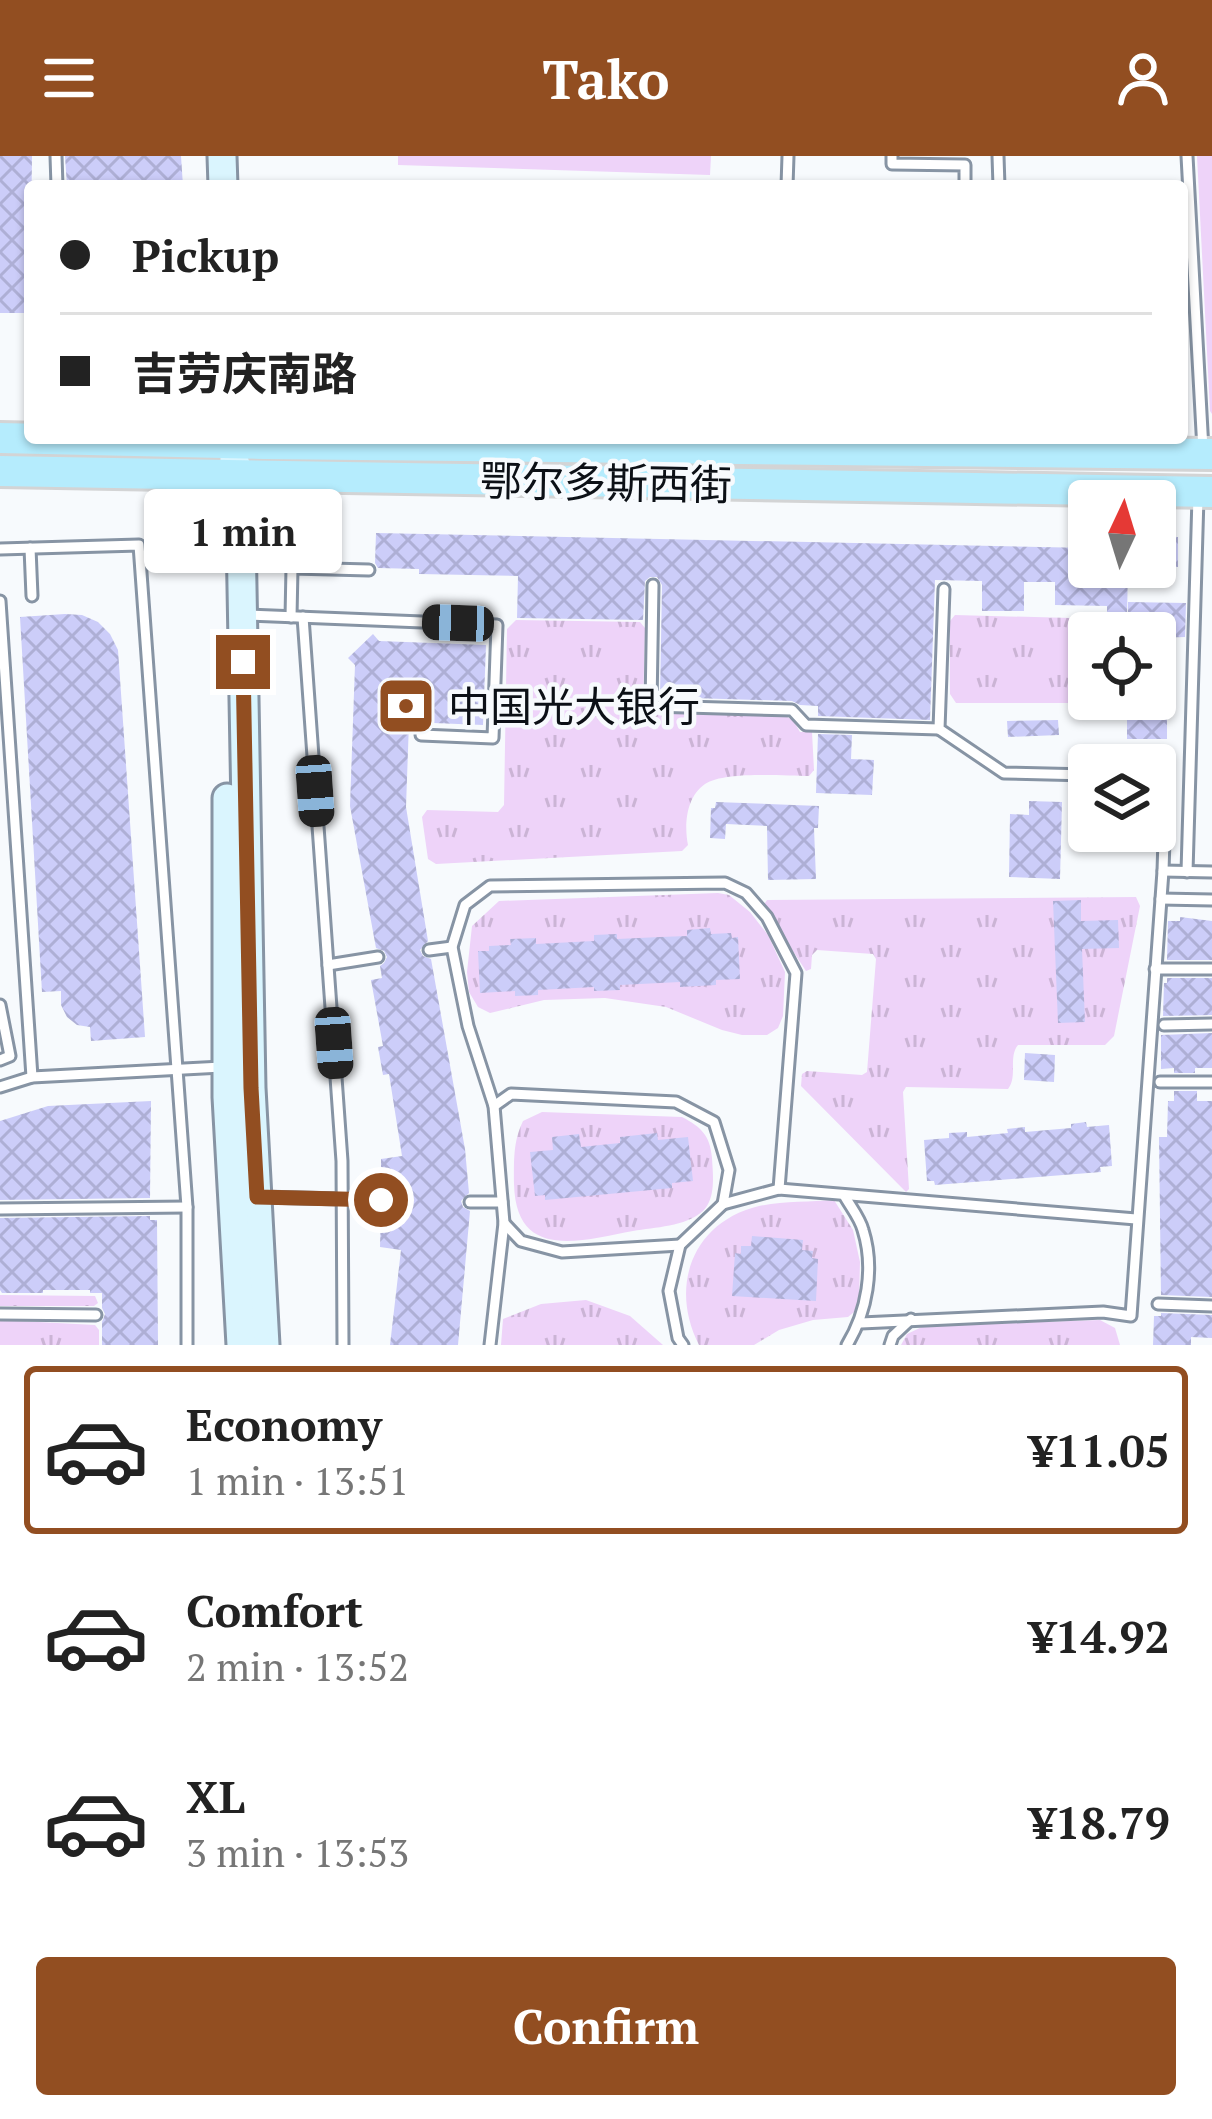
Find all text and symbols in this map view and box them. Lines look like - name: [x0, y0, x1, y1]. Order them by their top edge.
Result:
- text: Tako: [542, 43, 670, 114]
- icon: menu: [36, 45, 102, 111]
- icon: person: [1110, 45, 1176, 111]
- text: Pickup: [132, 225, 279, 285]
- text: 吉劳庆南路: [132, 343, 357, 403]
- street label: 鄂尔多斯西街: [480, 452, 732, 512]
- north arrow: [1068, 480, 1176, 588]
- map controls: [1068, 480, 1176, 852]
- callout: 1 min: [144, 488, 342, 572]
- text: 1 min: [190, 505, 296, 557]
- car: [421, 604, 495, 642]
- button: locate: [1068, 612, 1176, 720]
- route end: [216, 635, 270, 689]
- bank icon: 中国光大银行: [375, 675, 437, 737]
- place label: 中国光大银行: [448, 678, 700, 734]
- button: layers: [1068, 744, 1176, 852]
- car: [295, 754, 335, 828]
- car: [314, 1006, 354, 1080]
- route start: [354, 1173, 408, 1227]
- text: Economy: [186, 1394, 382, 1454]
- icon: car: [42, 1396, 150, 1504]
- text: ¥11.05: [1030, 1420, 1170, 1480]
- text: 1 min · 13:51: [186, 1454, 409, 1506]
- text: Comfort: [186, 1580, 363, 1640]
- icon: car: [42, 1582, 150, 1690]
- text: ¥14.92: [1030, 1606, 1170, 1666]
- text: 2 min · 13:52: [186, 1640, 409, 1692]
- text: XL: [186, 1766, 245, 1826]
- icon: car: [42, 1768, 150, 1876]
- text: ¥18.79: [1030, 1792, 1170, 1852]
- text: 3 min · 13:53: [186, 1826, 409, 1878]
- button: Confirm: [36, 1957, 1176, 2095]

